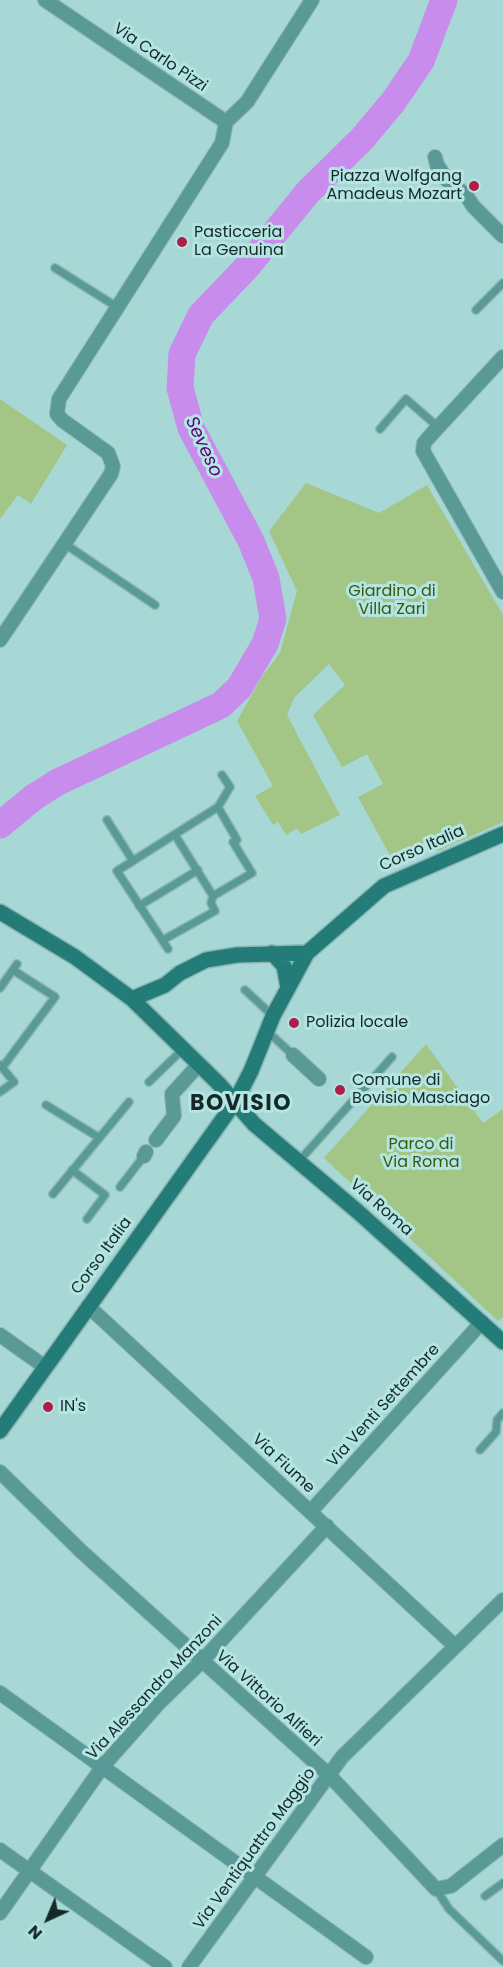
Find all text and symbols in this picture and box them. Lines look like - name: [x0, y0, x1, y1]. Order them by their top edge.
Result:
- street label: Via Carlo Pizzi: [109, 20, 211, 96]
- place label: Piazza Wolfgang Amadeus Mozart: [326, 167, 462, 205]
- marker: Piazza Wolfgang Amadeus Mozart: [467, 179, 481, 193]
- place label: Pasticceria La Genuina: [194, 223, 284, 261]
- marker: Pasticceria La Genuina: [175, 235, 189, 249]
- water label: Seveso: [180, 414, 226, 480]
- park label: Giardino di Villa Zari: [348, 582, 436, 620]
- street label: Corso Italia: [377, 822, 467, 876]
- place label: Polizia locale: [306, 1013, 408, 1033]
- marker: Polizia locale: [287, 1016, 301, 1030]
- place label: Comune di Bovisio Masciago: [352, 1071, 490, 1109]
- marker: Comune di Bovisio Masciago: [333, 1083, 347, 1097]
- district label: BOVISIO: [190, 1091, 292, 1117]
- park label: Parco di Via Roma: [382, 1135, 460, 1173]
- street label: Via Roma: [346, 1175, 416, 1241]
- street label: Corso Italia: [68, 1214, 136, 1298]
- street label: Via Venti Settembre: [324, 1341, 444, 1471]
- place label: IN's: [60, 1397, 86, 1417]
- marker: IN's: [41, 1400, 55, 1414]
- street label: Via Fiume: [248, 1430, 318, 1498]
- street label: Via Alessandro Manzoni: [83, 1612, 227, 1764]
- street label: Via Vittorio Alfieri: [212, 1647, 324, 1751]
- street label: Via Ventiquattro Maggio: [190, 1764, 320, 1934]
- north arrow: [18, 1889, 78, 1949]
- text: N: [23, 1920, 47, 1945]

